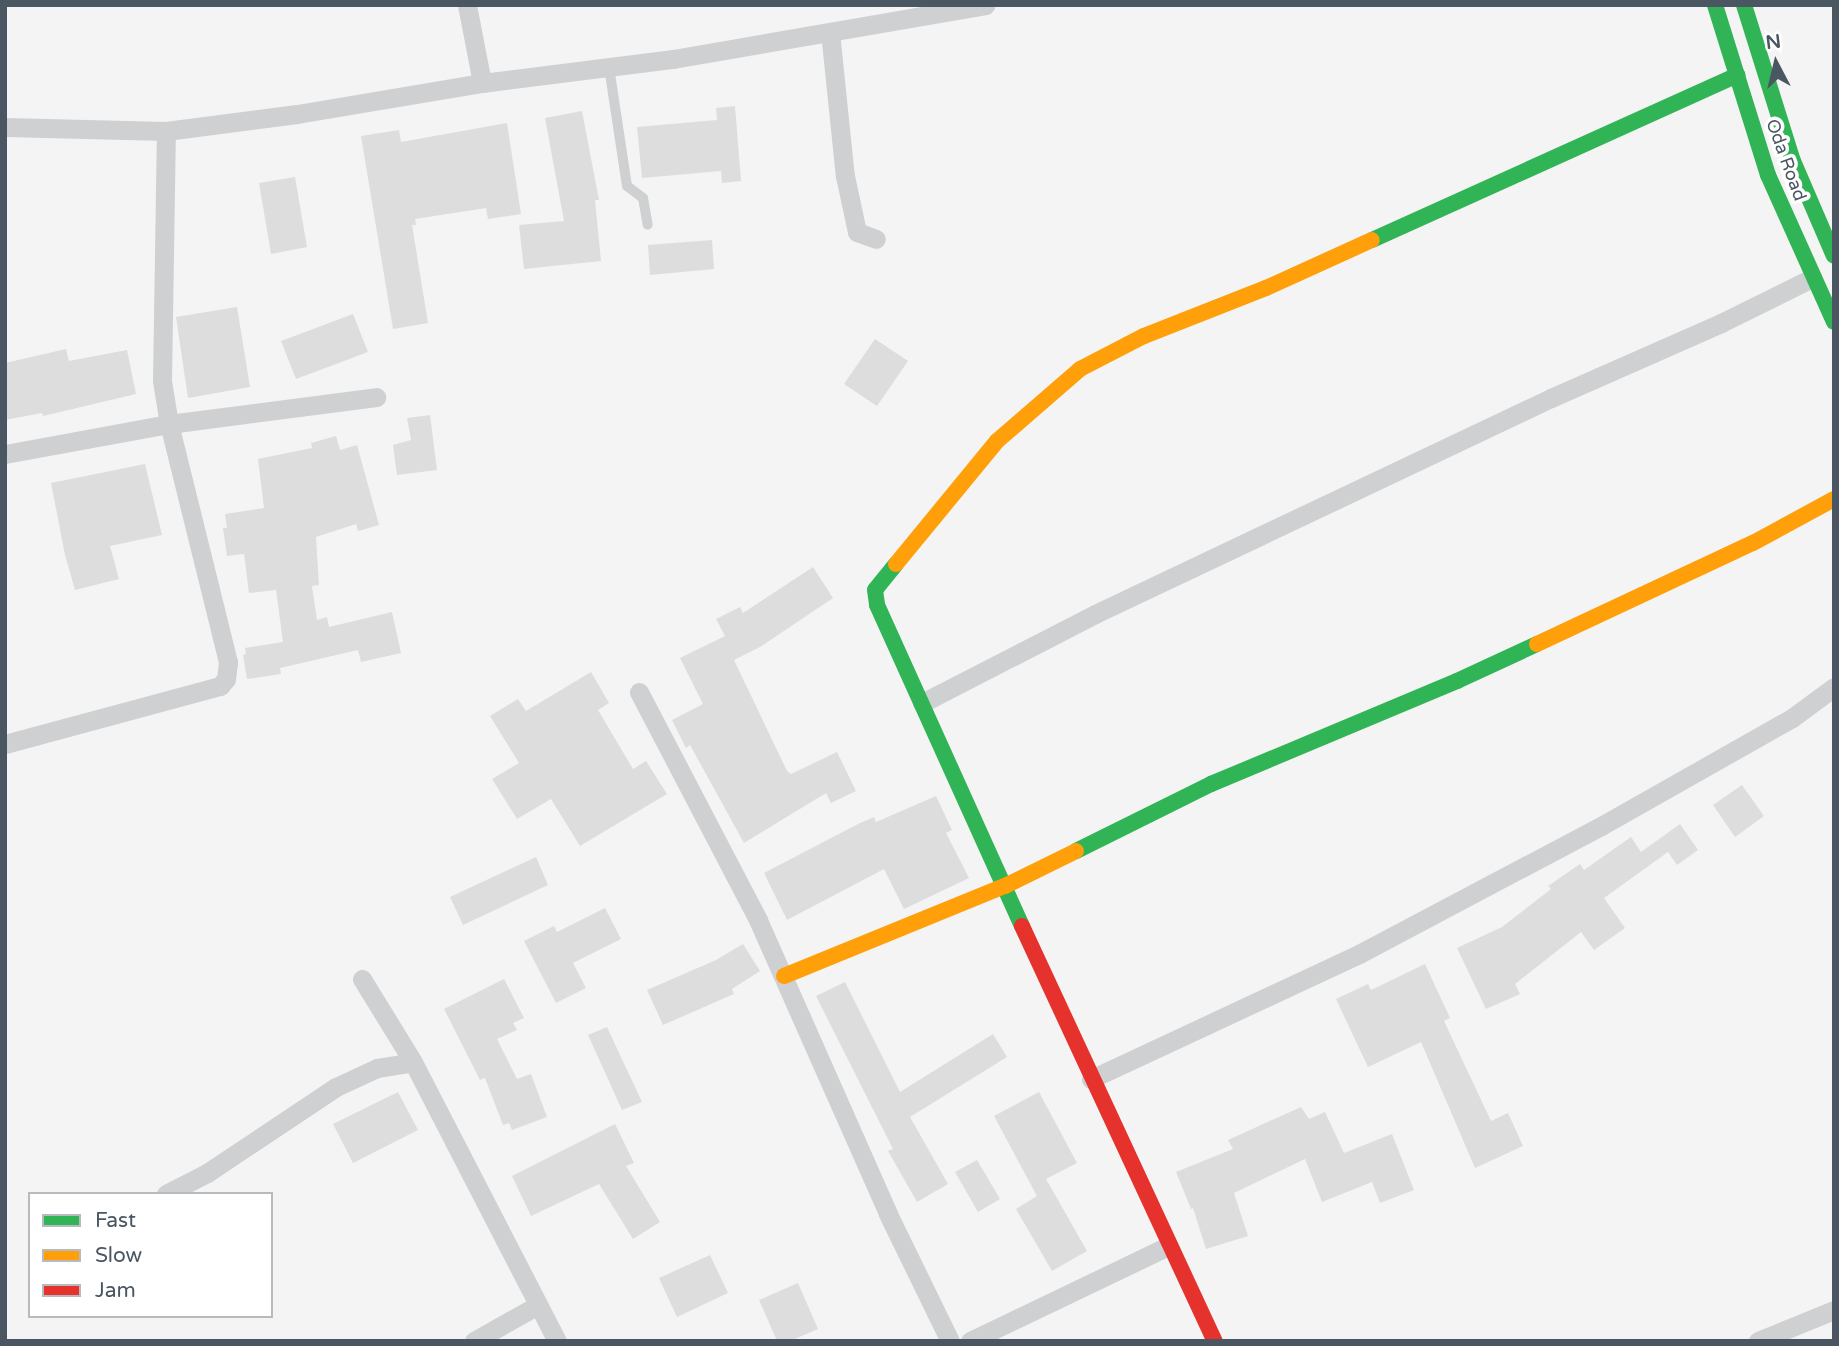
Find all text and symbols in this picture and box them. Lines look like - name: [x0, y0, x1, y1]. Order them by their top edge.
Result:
- north arrow: [1741, 28, 1811, 98]
- text: N: [1765, 30, 1782, 54]
- street label: Oda Road: [1761, 116, 1811, 204]
- legend: [28, 1192, 273, 1318]
- text: Fast: [95, 1208, 136, 1233]
- text: Slow: [95, 1243, 142, 1268]
- text: Jam: [95, 1278, 136, 1303]

